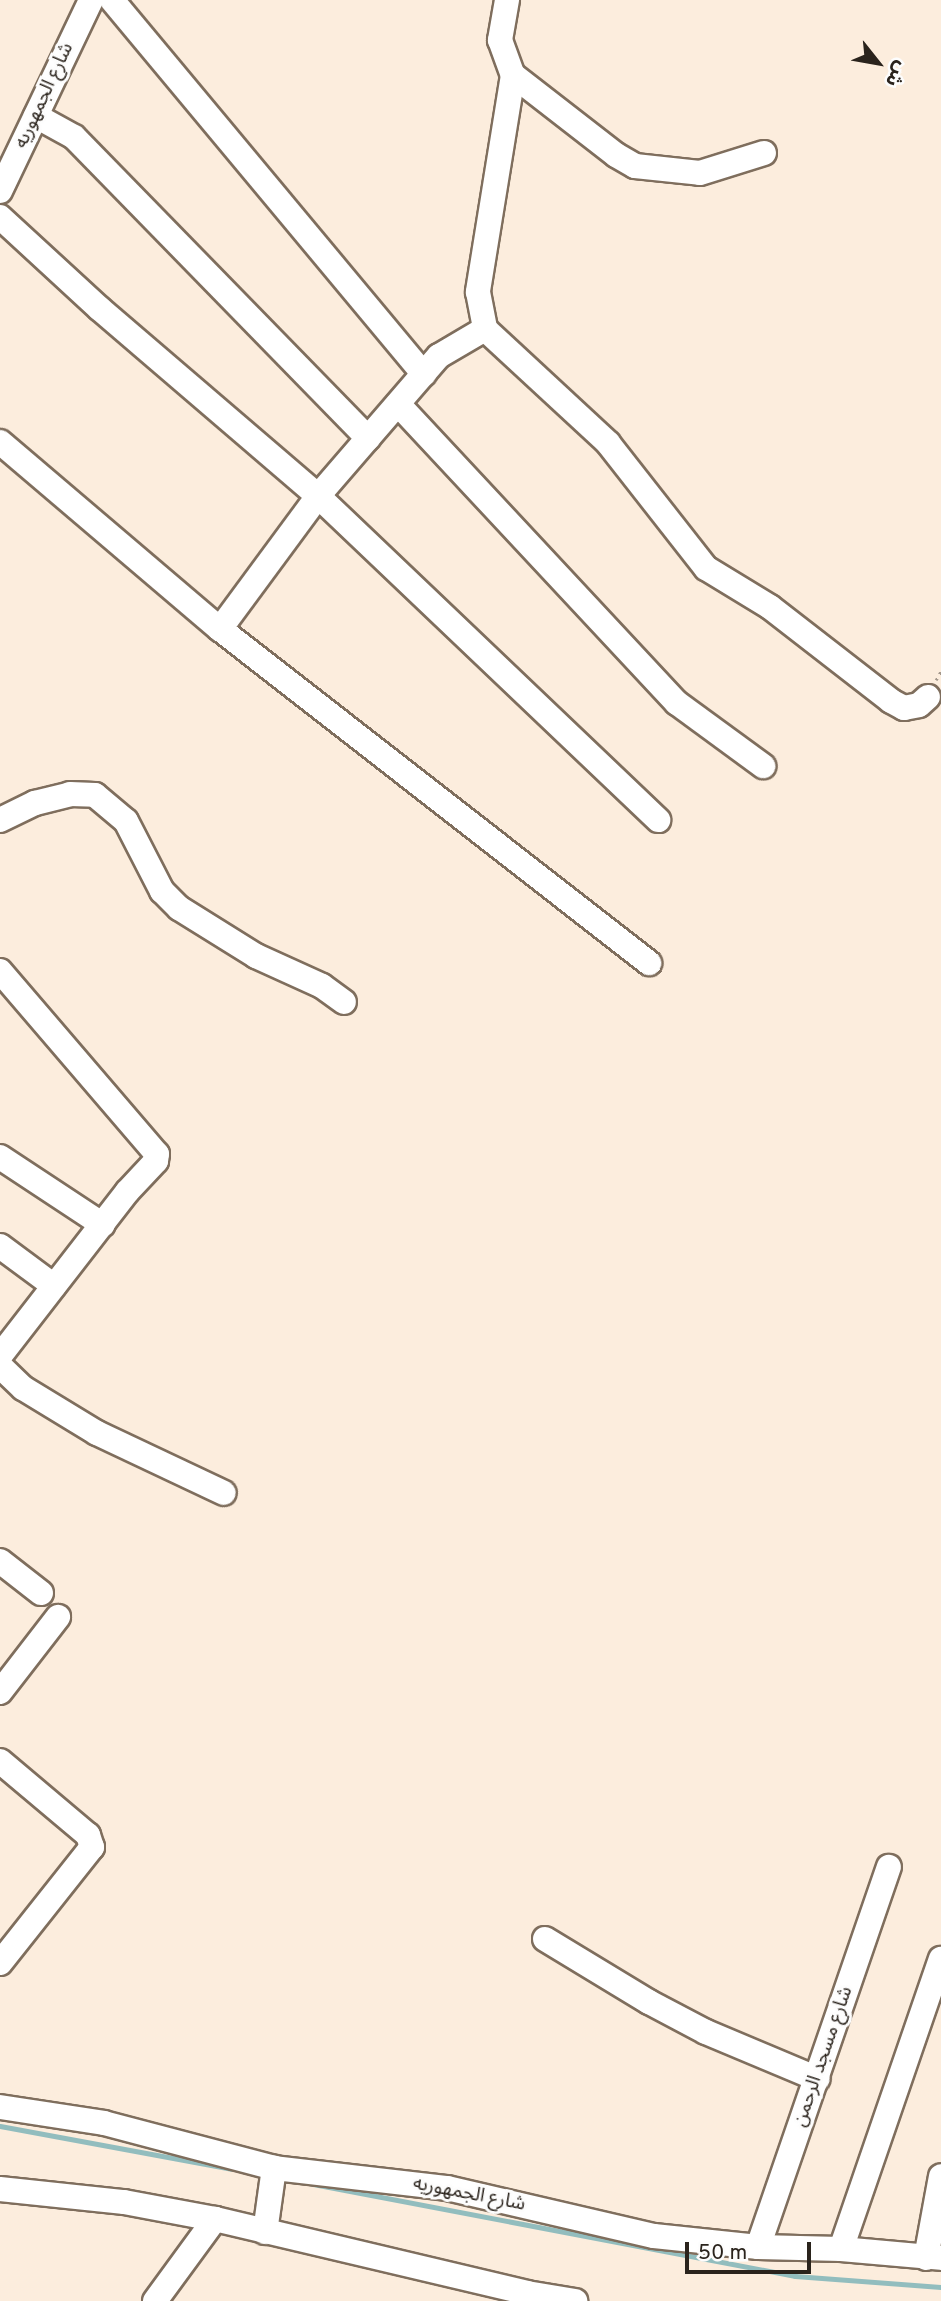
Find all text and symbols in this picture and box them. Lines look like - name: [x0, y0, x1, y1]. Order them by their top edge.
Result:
- north arrow: [843, 28, 913, 98]
- street label: شارع الجمهوريه: [11, 40, 79, 152]
- text: ش: [879, 56, 913, 91]
- street label: شارع مسجد الرحمن: [789, 1984, 859, 2130]
- street label: شارع الجمهوريه: [411, 2173, 527, 2217]
- scale bar: [689, 2228, 815, 2272]
- text: 50 m: [698, 2240, 747, 2267]

